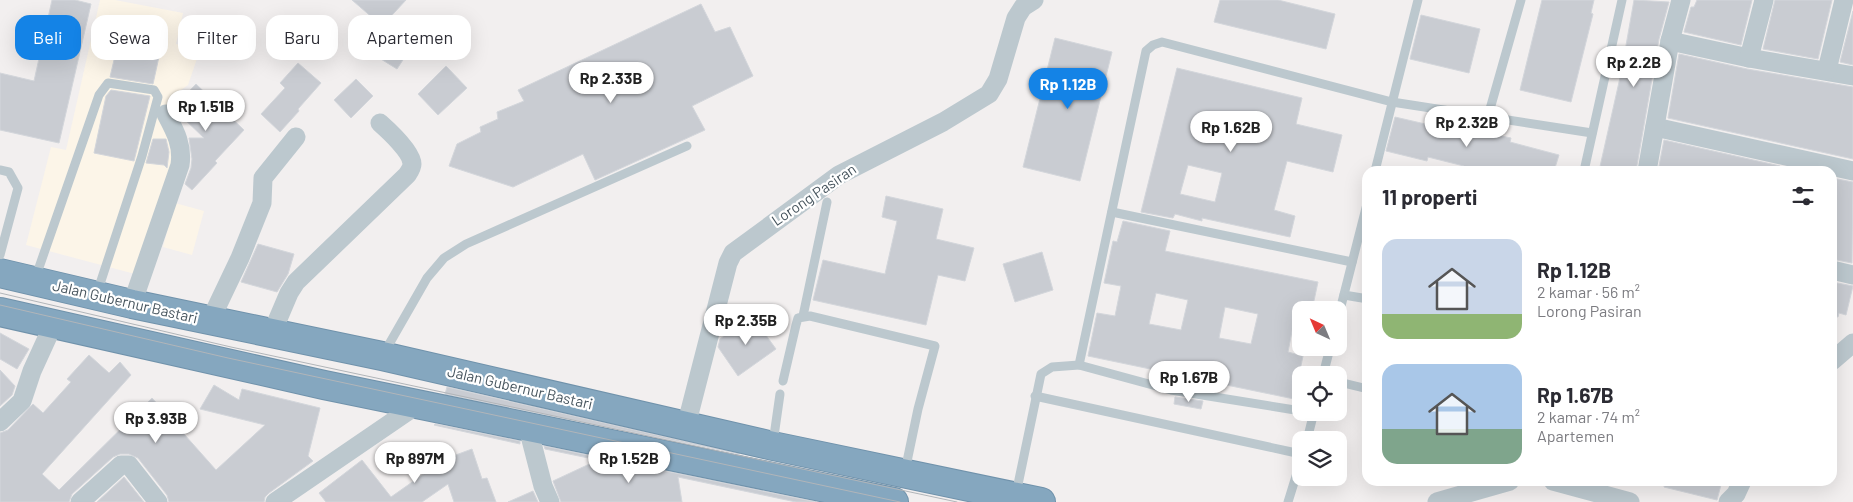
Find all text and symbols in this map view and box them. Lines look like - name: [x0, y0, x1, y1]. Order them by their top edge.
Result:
- chip: Beli: [15, 15, 81, 60]
- chip: Sewa: [91, 15, 168, 60]
- chip: Filter: [178, 15, 256, 60]
- chip: Baru: [266, 15, 338, 60]
- chip: Apartemen: [348, 15, 471, 60]
- pin: Rp 2.2B: [1588, 46, 1680, 88]
- text: Rp 2.2B: [1607, 52, 1661, 71]
- pin: Rp 2.33B: [559, 62, 663, 104]
- text: Rp 2.33B: [580, 68, 642, 87]
- pin: Rp 1.12B: [1016, 68, 1120, 110]
- text: Rp 1.12B: [1040, 74, 1096, 93]
- pin: Rp 1.51B: [154, 90, 258, 132]
- text: Rp 1.51B: [178, 96, 234, 115]
- pin: Rp 2.32B: [1415, 106, 1519, 148]
- pin: Rp 1.62B: [1179, 110, 1283, 153]
- text: Rp 2.32B: [1436, 112, 1498, 131]
- text: Rp 1.62B: [1201, 117, 1261, 136]
- street label: Lorong Pasiran: [768, 159, 859, 229]
- icon: filters: [1789, 182, 1817, 210]
- text: 11 properti: [1382, 184, 1477, 209]
- text: Rp 1.12B: [1537, 257, 1611, 282]
- icon: home: [1422, 259, 1482, 319]
- street label: Jalan Gubernur Bastari: [51, 276, 200, 326]
- text: 2 kamar · 56 m²: [1537, 282, 1640, 301]
- north arrow: [1292, 301, 1348, 356]
- map controls: [1292, 301, 1347, 486]
- text: Lorong Pasiran: [1537, 301, 1642, 320]
- pin: Rp 2.35B: [694, 304, 798, 346]
- text: Rp 2.35B: [715, 310, 777, 329]
- pin: Rp 1.67B: [1137, 360, 1241, 403]
- street label: Jalan Gubernur Bastari: [446, 362, 595, 412]
- button: locate: [1292, 366, 1347, 421]
- text: Rp 1.67B: [1160, 367, 1218, 386]
- text: Rp 1.67B: [1537, 382, 1614, 407]
- icon: home: [1422, 384, 1482, 444]
- pin: Rp 3.93B: [104, 402, 208, 444]
- text: 2 kamar · 74 m²: [1537, 407, 1640, 426]
- text: Rp 3.93B: [125, 408, 187, 427]
- text: Apartemen: [1537, 426, 1614, 445]
- button: layers: [1292, 431, 1347, 486]
- pin: Rp 897M: [369, 442, 461, 484]
- pin: Rp 1.52B: [577, 442, 681, 484]
- text: Rp 897M: [386, 448, 444, 467]
- text: Rp 1.52B: [599, 448, 659, 467]

